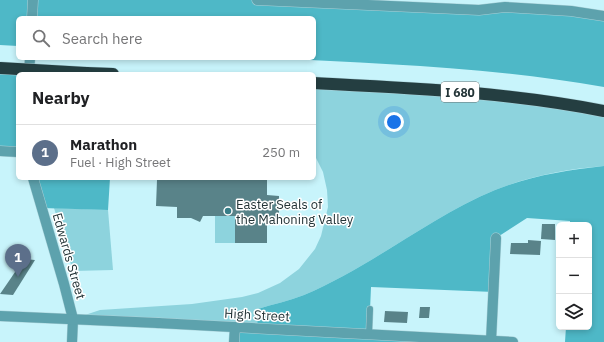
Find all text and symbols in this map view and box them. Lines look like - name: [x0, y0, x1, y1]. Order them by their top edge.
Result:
- search box: [16, 16, 316, 60]
- icon: search: [30, 27, 52, 49]
- text: Search here: [62, 29, 142, 48]
- road number: I 680: [441, 82, 479, 102]
- text: Nearby: [32, 87, 90, 109]
- your location: [384, 112, 404, 132]
- text: Marathon: [70, 135, 137, 154]
- text: 1: [41, 144, 49, 161]
- text: 250 m: [262, 144, 300, 161]
- text: Fuel · High Street: [70, 154, 171, 171]
- place label: Easter Seals of the Mahoning Valley: [236, 196, 354, 228]
- marker: Easter Seals of the Mahoning Valley: [223, 206, 233, 216]
- street label: Edwards Street: [49, 211, 89, 301]
- map controls: [556, 222, 592, 330]
- button: +: [556, 222, 592, 258]
- pin: 1: [5, 244, 31, 277]
- button: −: [556, 258, 592, 294]
- button: layers: [556, 294, 592, 330]
- street label: High Street: [224, 305, 290, 325]

